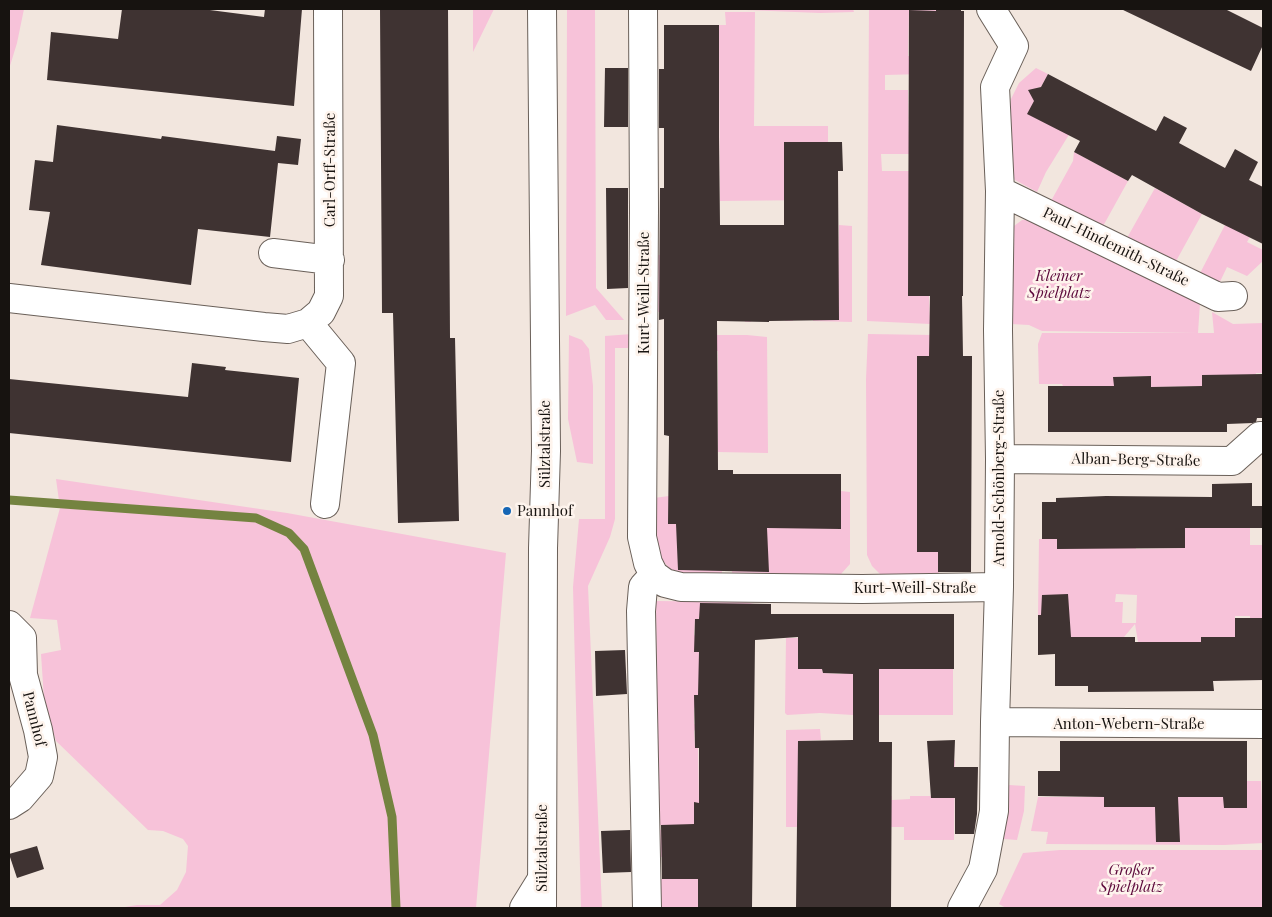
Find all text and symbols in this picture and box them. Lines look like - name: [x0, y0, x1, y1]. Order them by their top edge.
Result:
- street label: Carl-Orff-Straße: [321, 113, 339, 227]
- street label: Paul-Hindemith-Straße: [1040, 204, 1192, 290]
- street label: Kurt-Weill-Straße: [635, 232, 653, 354]
- park label: Kleiner Spielplatz: [1027, 267, 1091, 302]
- street label: Arnold-Schönberg-Straße: [990, 390, 1008, 566]
- street label: Sülztalstraße: [536, 400, 554, 488]
- street label: Alban-Berg-Straße: [1072, 450, 1200, 470]
- place label: Pannhof: [517, 502, 573, 520]
- marker: Pannhof: [501, 505, 513, 517]
- street label: Kurt-Weill-Straße: [854, 579, 976, 597]
- street label: Pannhof: [18, 690, 50, 748]
- street label: Anton-Webern-Straße: [1053, 715, 1205, 733]
- street label: Sülztalstraße: [533, 804, 551, 892]
- park label: Großer Spielplatz: [1099, 861, 1163, 896]

